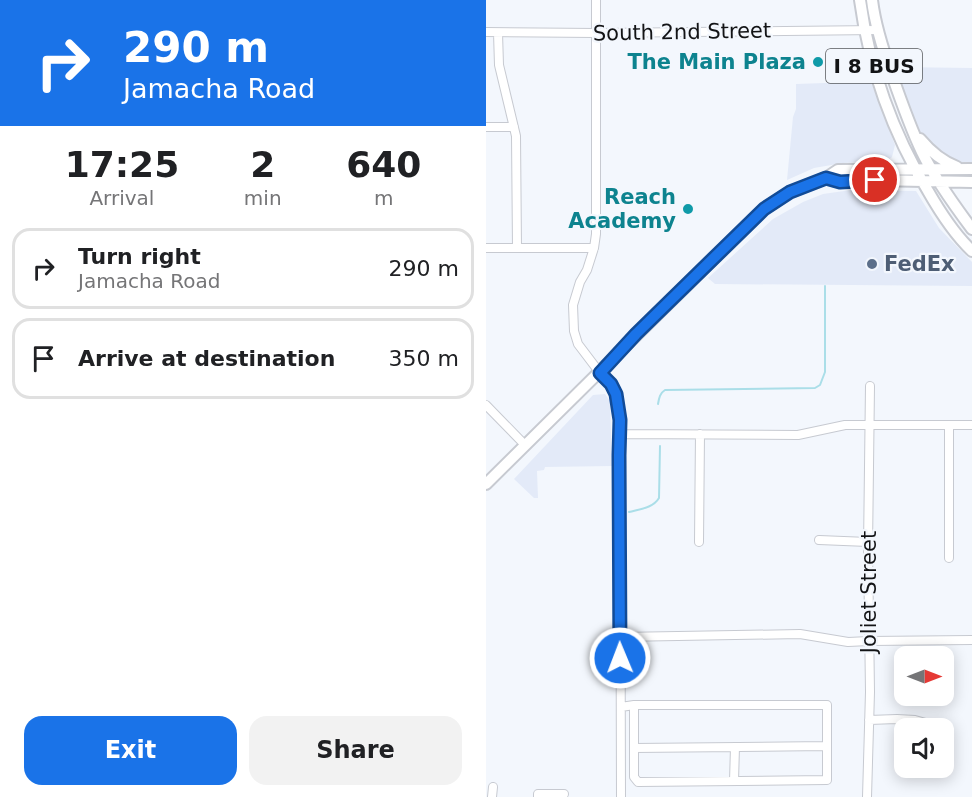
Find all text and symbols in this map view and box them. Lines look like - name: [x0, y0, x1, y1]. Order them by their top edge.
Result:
- street label: South 2nd Street: [593, 18, 771, 46]
- text: 290 m: [123, 23, 269, 72]
- icon: right: [24, 24, 102, 102]
- road number: I 8 BUS: [826, 49, 922, 83]
- place label: The Main Plaza: [627, 50, 806, 74]
- marker: The Main Plaza: [811, 55, 825, 69]
- text: Jamacha Road: [123, 73, 315, 104]
- text: 17:25: [65, 144, 179, 185]
- text: 2: [250, 144, 275, 185]
- text: 640: [346, 144, 421, 185]
- pin: [849, 154, 900, 205]
- icon: arrive: [858, 163, 891, 196]
- place label: Reach Academy: [568, 185, 676, 233]
- text: Arrival: [89, 186, 154, 210]
- text: min: [244, 186, 282, 210]
- text: m: [374, 186, 394, 210]
- marker: Reach Academy: [681, 202, 695, 216]
- text: Turn right: [78, 244, 201, 269]
- icon: right: [27, 252, 60, 285]
- place label: FedEx: [884, 252, 955, 276]
- text: 290 m: [389, 256, 459, 281]
- marker: FedEx: [865, 257, 879, 271]
- text: Jamacha Road: [78, 269, 220, 293]
- icon: arrive: [27, 342, 60, 375]
- text: Arrive at destination: [78, 346, 335, 371]
- text: 350 m: [389, 346, 459, 371]
- street label: Joliet Street: [857, 531, 881, 655]
- position arrow: [588, 626, 652, 690]
- north arrow: [894, 646, 954, 706]
- map controls: [894, 646, 954, 778]
- button: Exit: [24, 716, 237, 785]
- button: Share: [249, 716, 462, 785]
- button: sound: [894, 718, 954, 778]

